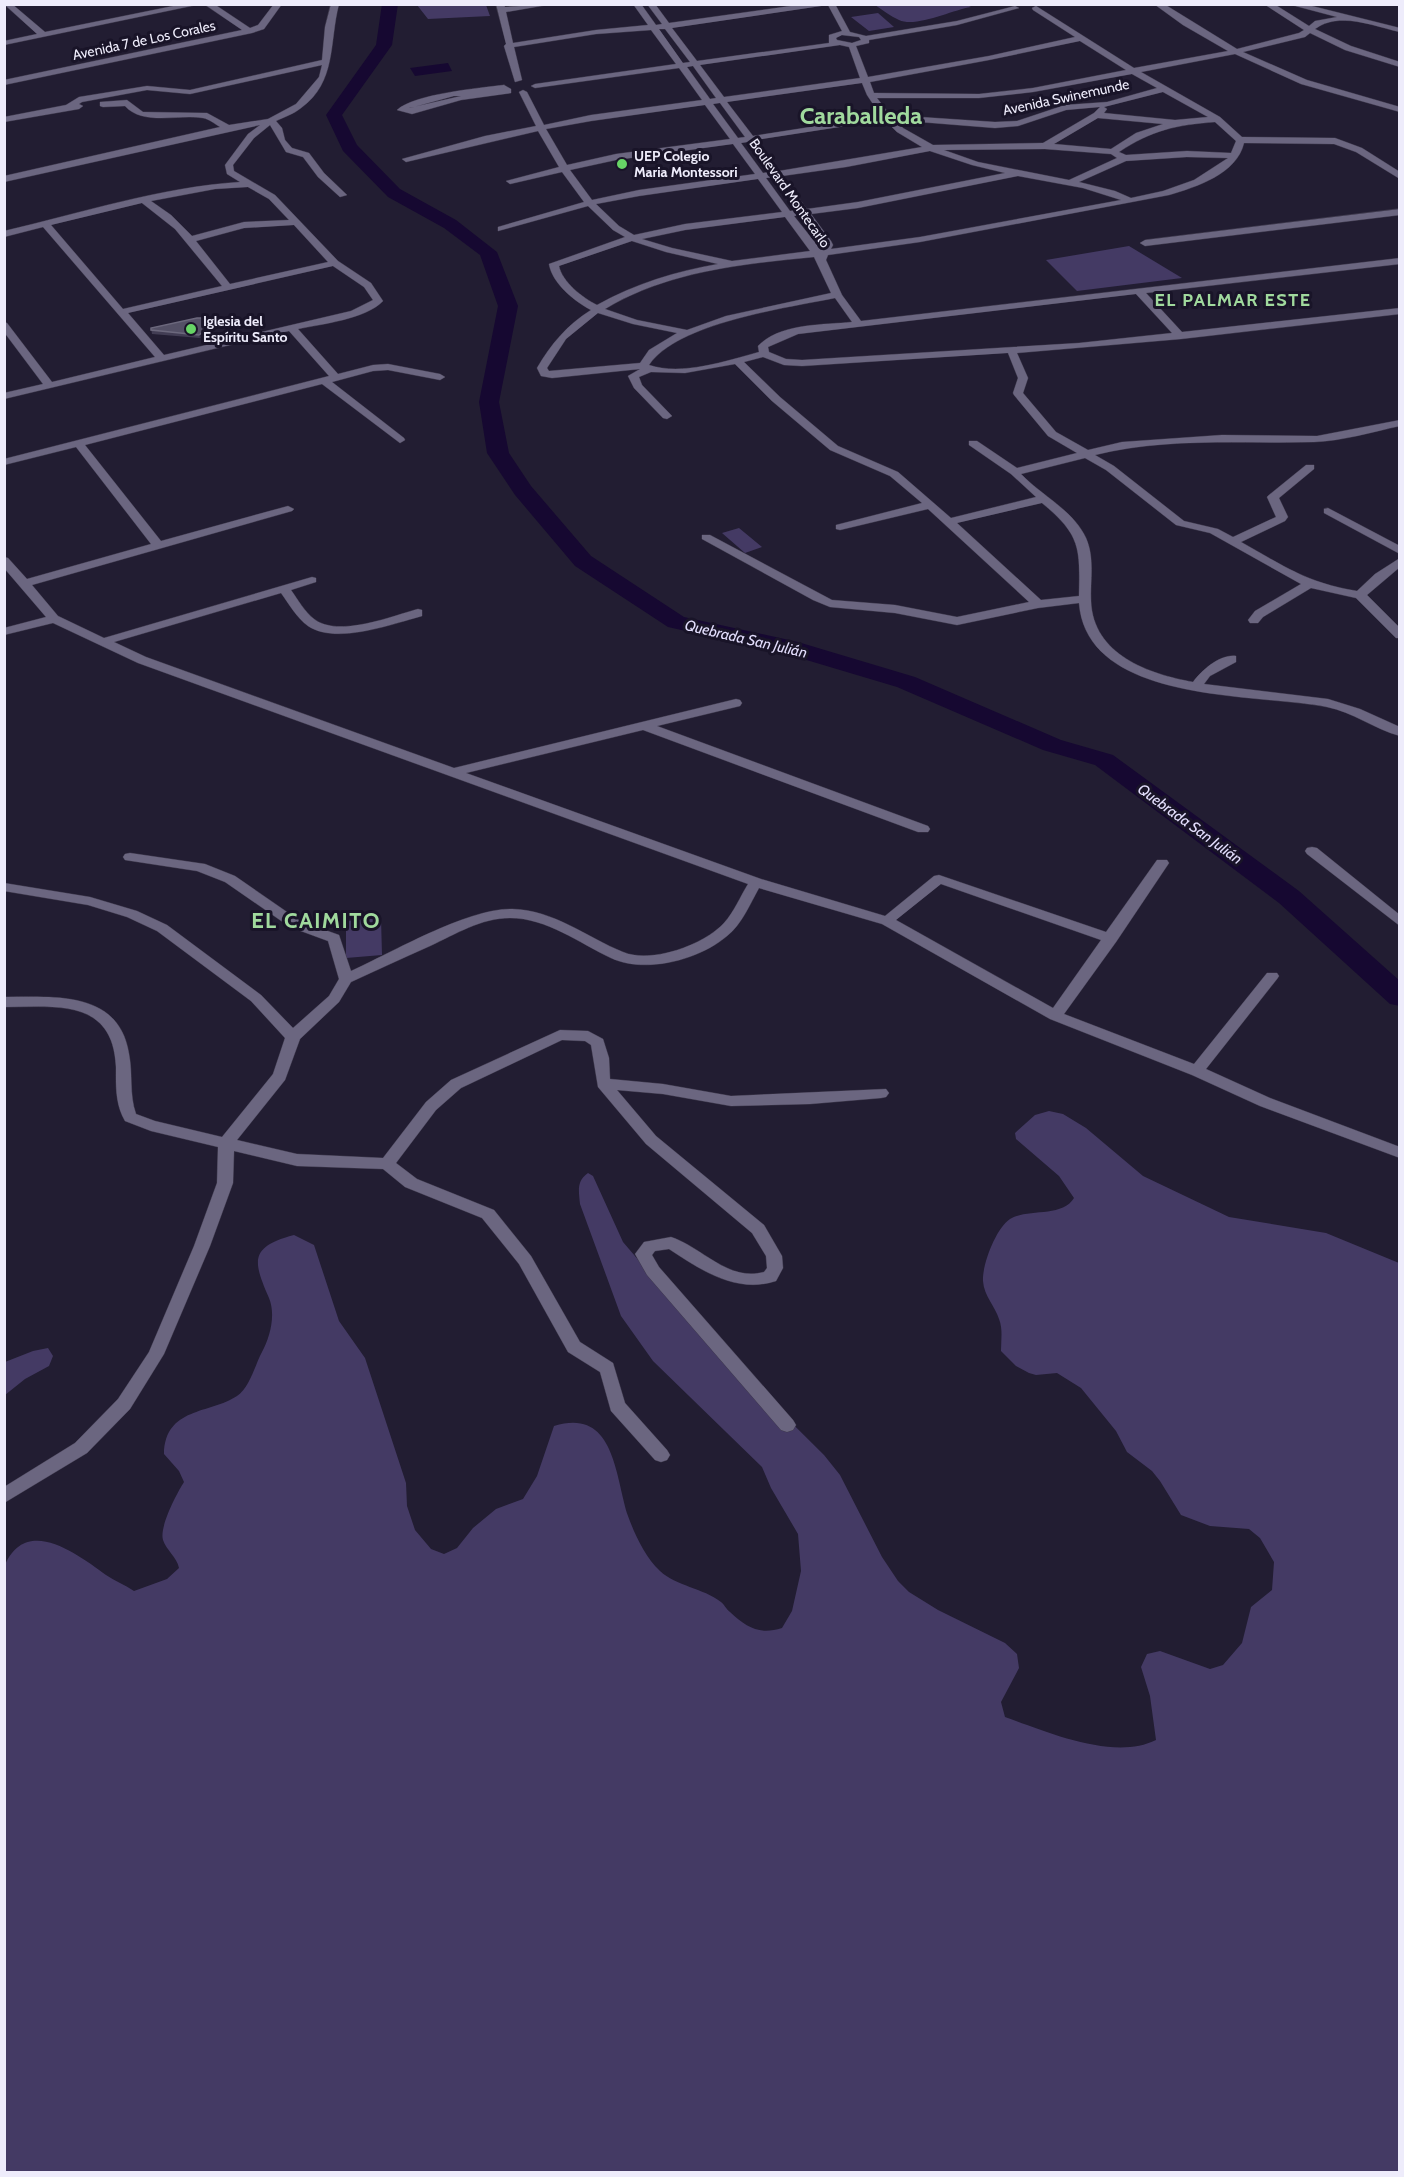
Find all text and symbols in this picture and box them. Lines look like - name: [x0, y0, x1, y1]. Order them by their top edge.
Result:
- street label: Avenida 7 de Los Corales: [71, 16, 217, 64]
- street label: Avenida Swinemunde: [1001, 75, 1131, 119]
- district label: Caraballeda: [800, 101, 922, 130]
- street label: Boulevard Montecarlo: [746, 135, 835, 251]
- place label: UEP Colegio Maria Montessori: [634, 147, 738, 181]
- marker: UEP Colegio Maria Montessori: [615, 157, 629, 171]
- district label: EL PALMAR ESTE: [1155, 289, 1311, 311]
- place label: Iglesia del Espíritu Santo: [203, 312, 287, 346]
- marker: Iglesia del Espíritu Santo: [184, 322, 198, 336]
- water label: Quebrada San Julián: [683, 616, 809, 662]
- water label: Quebrada San Julián: [1134, 780, 1246, 868]
- district label: EL CAIMITO: [251, 907, 381, 934]

